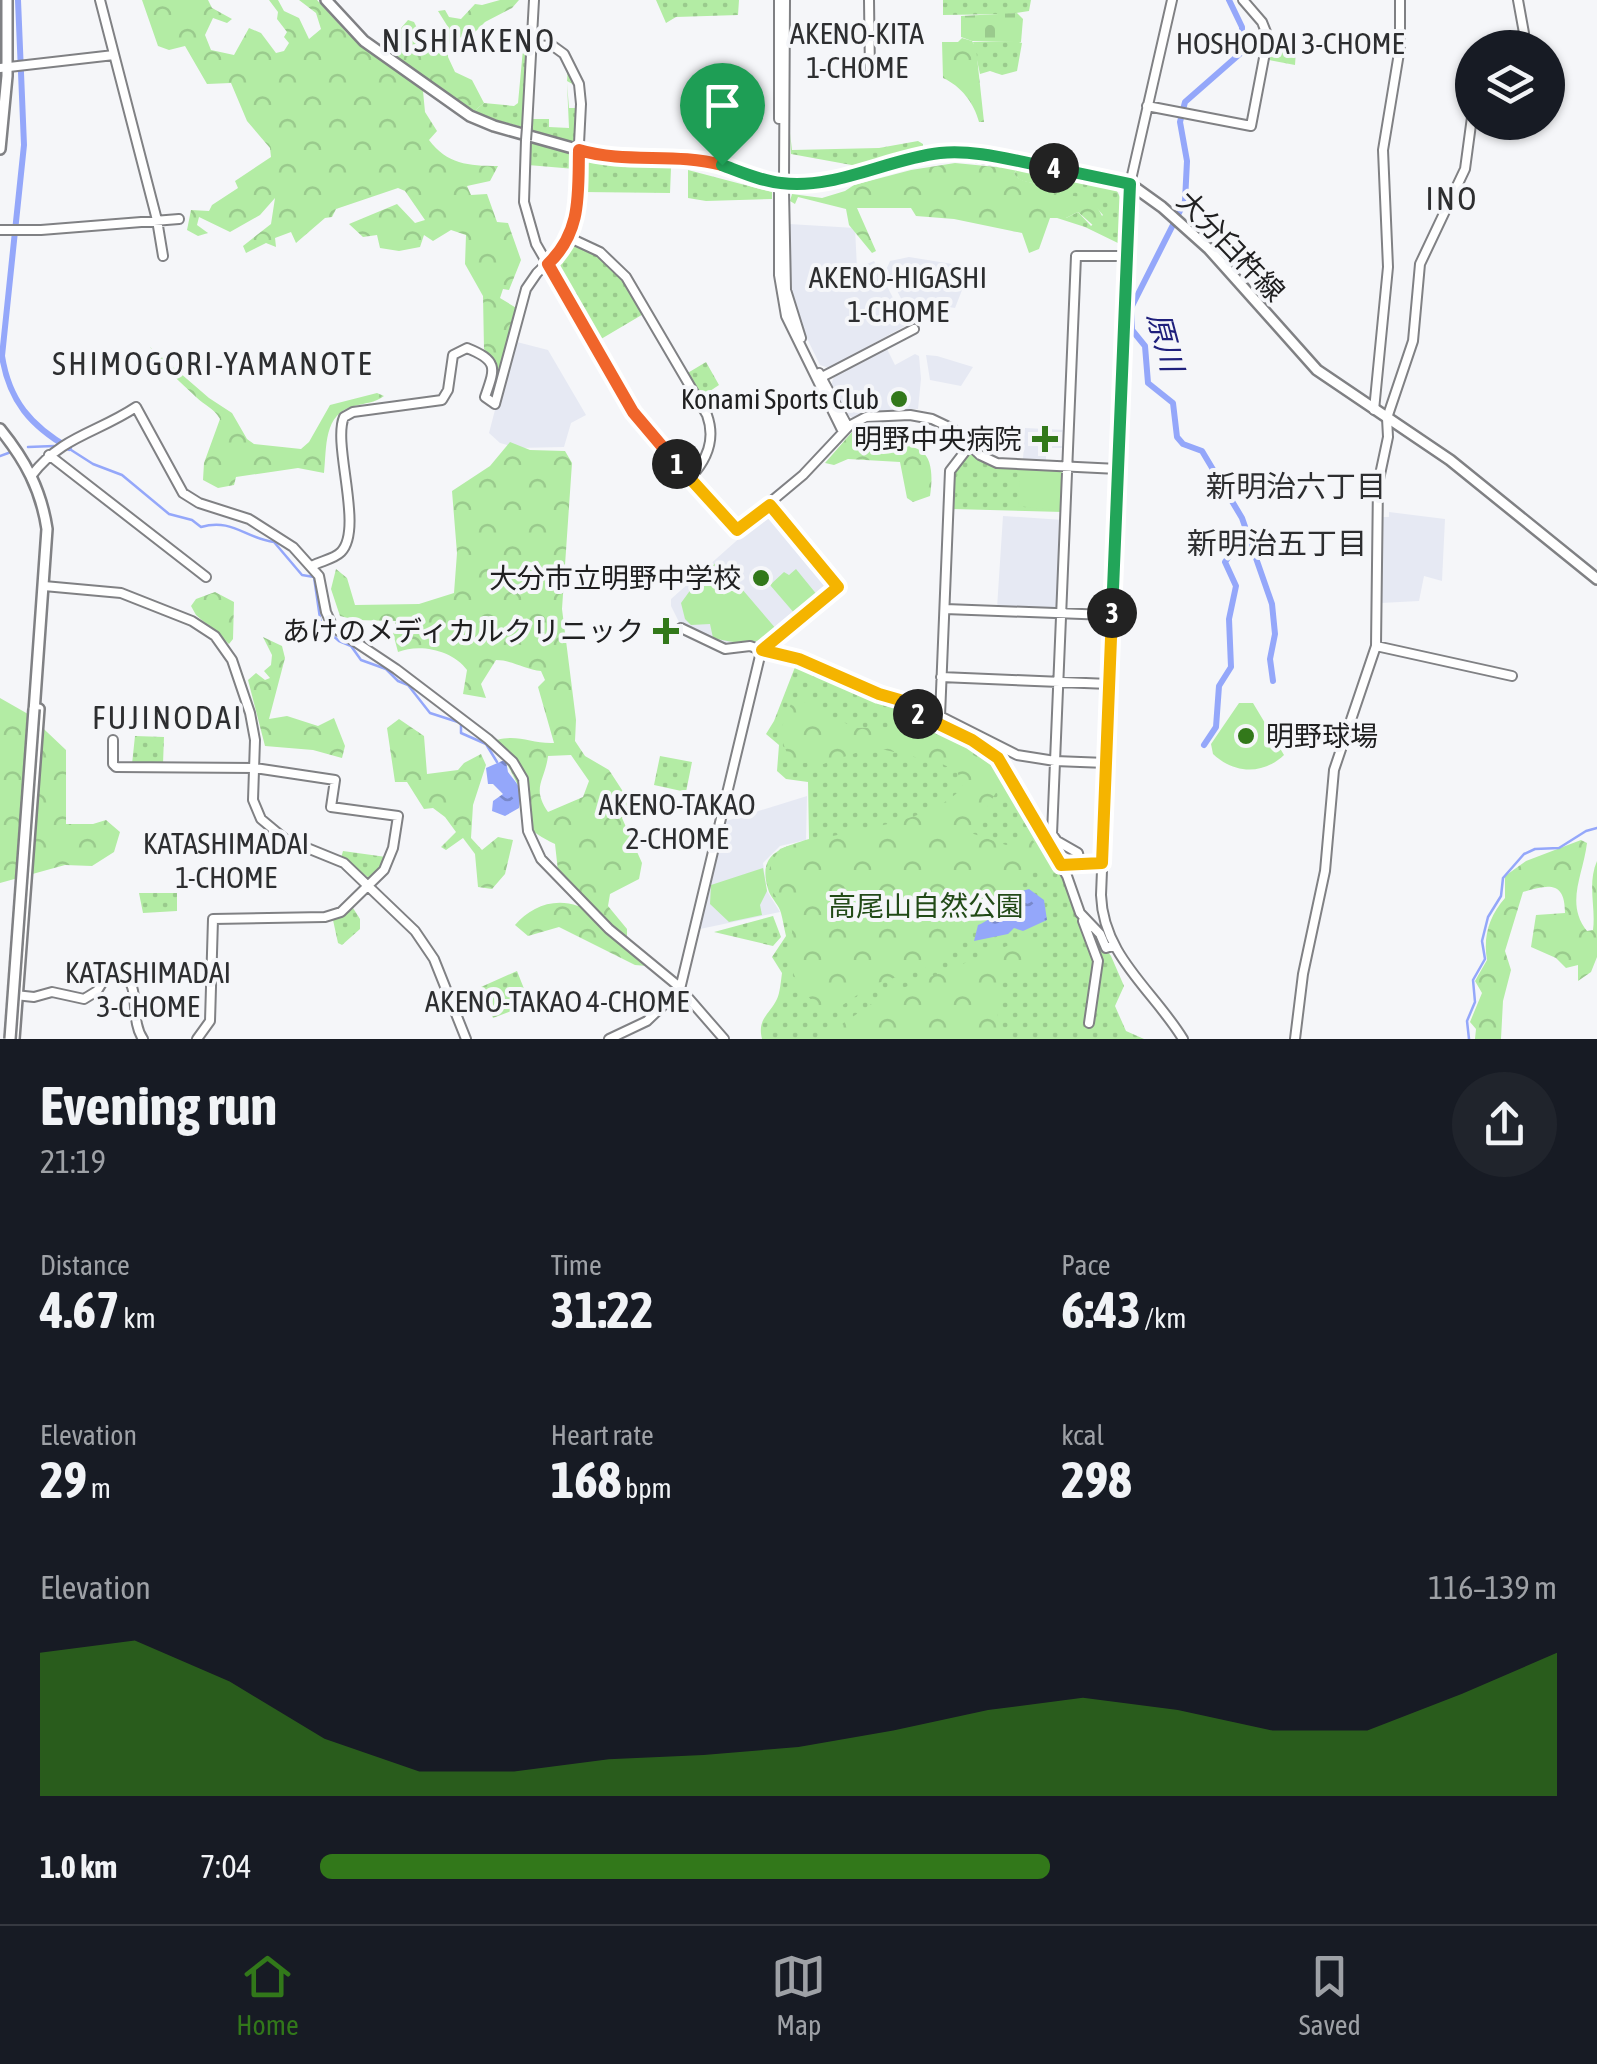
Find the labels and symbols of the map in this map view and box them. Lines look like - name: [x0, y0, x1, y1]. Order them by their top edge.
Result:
- district label: AKENO-KITA 1-CHOME: [790, 16, 924, 84]
- district label: NISHIAKENO: [382, 22, 556, 59]
- district label: HOSHODAI 3-CHOME: [1176, 26, 1405, 60]
- pin: [680, 63, 765, 166]
- pin: 4: [1029, 143, 1079, 193]
- district label: INO: [1425, 180, 1479, 217]
- street label: 大分臼杵線: [1171, 185, 1291, 307]
- district label: AKENO-HIGASHI 1-CHOME: [809, 260, 987, 328]
- water label: 原川: [1142, 308, 1191, 378]
- district label: SHIMOGORI-YAMANOTE: [52, 345, 374, 382]
- place label: Konami Sports Club: [681, 383, 879, 415]
- marker: Konami Sports Club: [888, 388, 910, 410]
- place label: 明野中央病院: [854, 423, 1022, 455]
- marker: 明野中央病院: [1032, 426, 1058, 452]
- pin: 1: [652, 439, 702, 489]
- district label: 新明治六丁目: [1206, 469, 1386, 503]
- district label: 新明治五丁目: [1187, 526, 1367, 560]
- place label: 大分市立明野中学校: [489, 562, 741, 594]
- marker: 大分市立明野中学校: [750, 567, 772, 589]
- pin: 3: [1087, 588, 1137, 638]
- place label: あけのメディカルクリニック: [282, 615, 644, 647]
- marker: あけのメディカルクリニック: [653, 618, 679, 644]
- pin: 2: [893, 689, 943, 739]
- district label: FUJINODAI: [92, 699, 244, 736]
- place label: 明野球場: [1266, 720, 1378, 752]
- marker: 明野球場: [1235, 725, 1257, 747]
- district label: AKENO-TAKAO 2-CHOME: [599, 787, 756, 855]
- district label: KATASHIMADAI 1-CHOME: [143, 826, 309, 894]
- park label: 高尾山自然公園: [828, 890, 1024, 922]
- district label: KATASHIMADAI 3-CHOME: [65, 955, 231, 1023]
- district label: AKENO-TAKAO 4-CHOME: [425, 984, 689, 1018]

